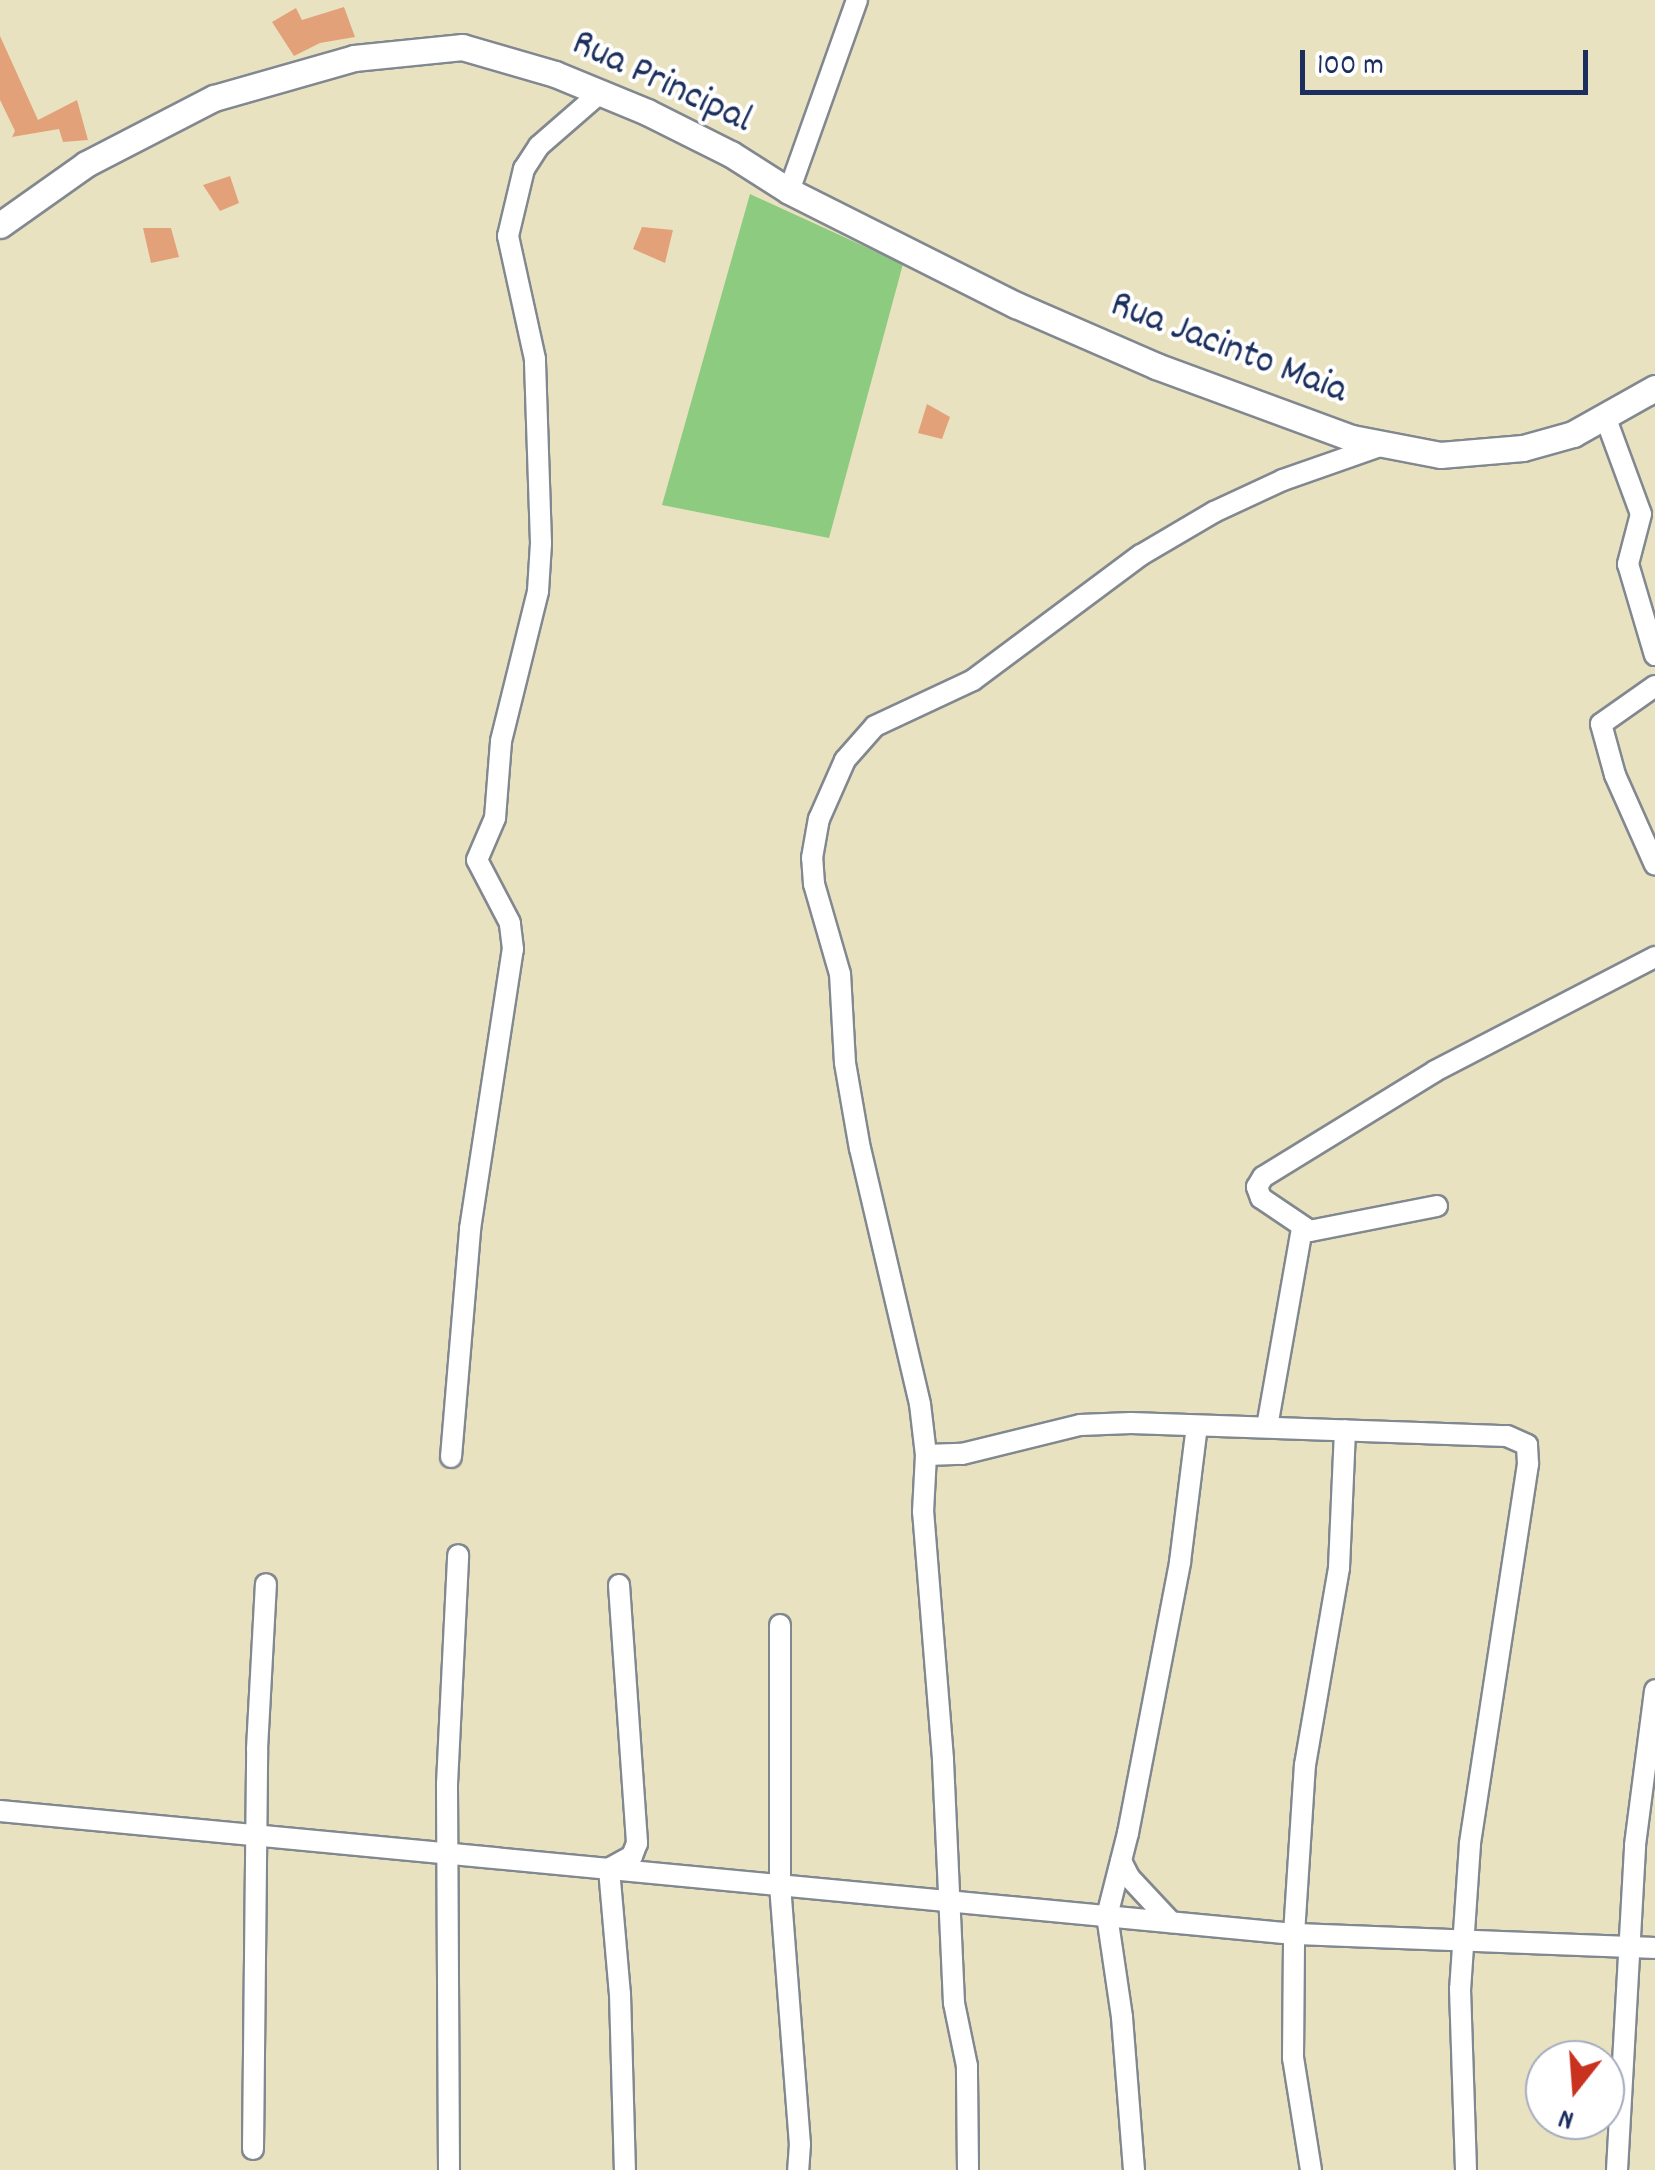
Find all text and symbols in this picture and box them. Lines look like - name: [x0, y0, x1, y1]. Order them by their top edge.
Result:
- street label: Rua Principal: [563, 21, 759, 147]
- scale bar: [1305, 30, 1592, 92]
- text: 100 m: [1317, 46, 1384, 89]
- street label: Rua Jacinto Maia: [1103, 283, 1353, 417]
- north arrow: [1525, 2040, 1625, 2140]
- text: N: [1554, 2096, 1579, 2138]

